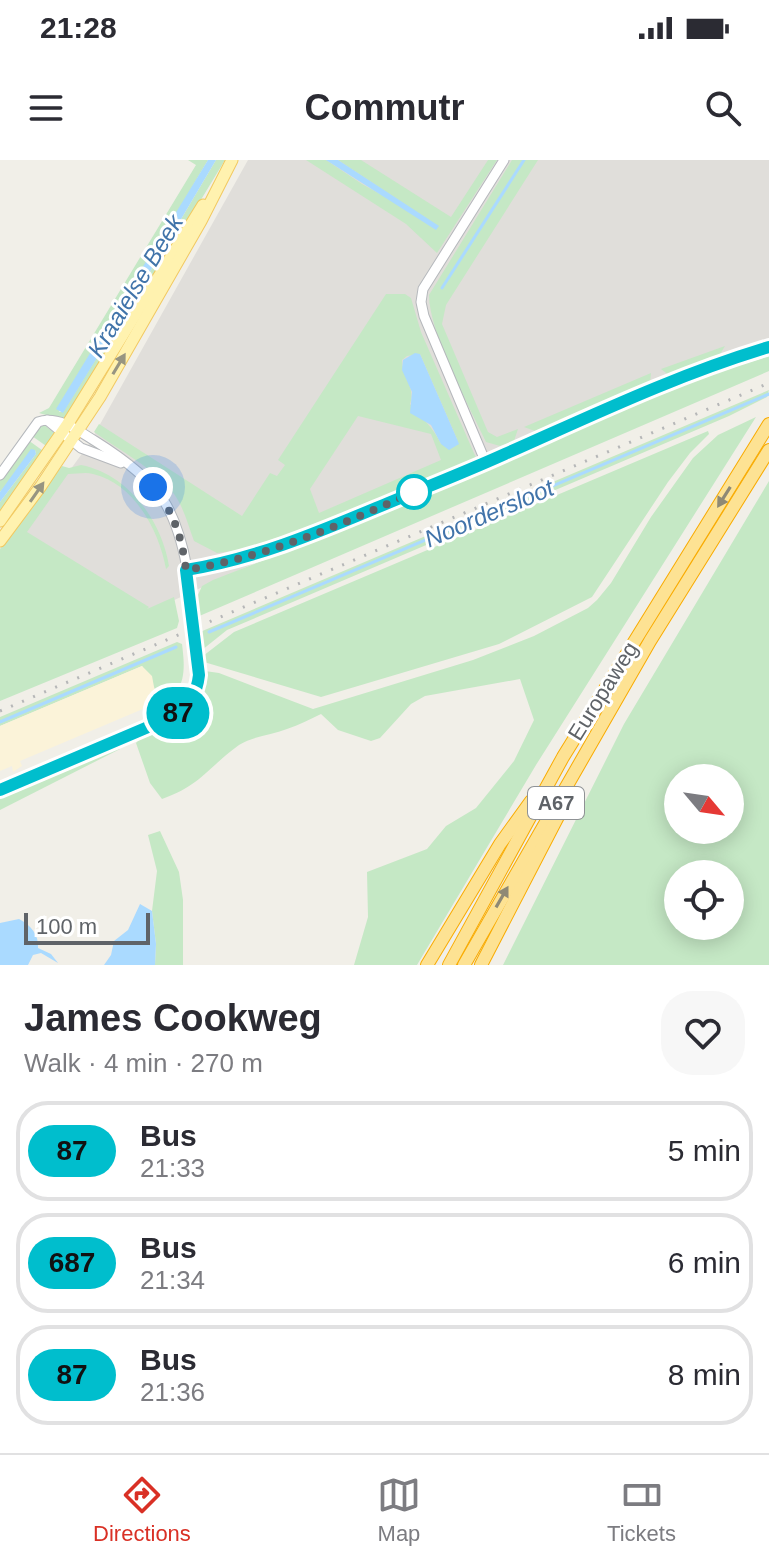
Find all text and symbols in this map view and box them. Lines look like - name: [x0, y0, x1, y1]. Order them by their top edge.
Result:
- text: 21:28: [40, 11, 117, 44]
- icon: menu: [24, 86, 68, 130]
- icon: search: [701, 86, 745, 130]
- text: Commutr: [305, 87, 465, 128]
- water label: Kraaielse Beek: [82, 208, 189, 362]
- one-way arrow: [112, 353, 126, 375]
- your location: [133, 467, 173, 507]
- water label: Noordersloot: [420, 473, 559, 552]
- unlabelled marker: [397, 475, 431, 509]
- one-way arrow: [29, 481, 45, 503]
- one-way arrow: [717, 486, 731, 508]
- street label: Europaweg: [563, 637, 643, 745]
- line badge: 87: [142, 687, 214, 739]
- text: 87: [162, 697, 194, 728]
- north arrow: [664, 764, 744, 844]
- map controls: [664, 764, 744, 940]
- road number: A67: [528, 787, 584, 819]
- button: locate: [664, 860, 744, 940]
- one-way arrow: [495, 886, 509, 908]
- scale bar: [24, 909, 150, 945]
- text: 100 m: [36, 914, 97, 939]
- button: heart: [661, 991, 745, 1075]
- text: James Cookweg: [24, 997, 322, 1039]
- text: Walk · 4 min · 270 m: [24, 1048, 263, 1078]
- text: Bus: [140, 1119, 197, 1152]
- text: 5 min: [668, 1134, 741, 1167]
- text: 87: [56, 1135, 88, 1166]
- text: 21:33: [140, 1153, 205, 1183]
- text: Bus: [140, 1231, 197, 1264]
- text: 6 min: [668, 1246, 741, 1279]
- text: 687: [49, 1247, 95, 1278]
- text: 21:34: [140, 1265, 205, 1295]
- text: Bus: [140, 1343, 197, 1376]
- text: 8 min: [668, 1358, 741, 1391]
- text: 87: [56, 1359, 88, 1390]
- text: 21:36: [140, 1377, 205, 1407]
- tab: Directions: [93, 1473, 191, 1547]
- tab: Map: [377, 1473, 421, 1547]
- tab: Tickets: [607, 1473, 676, 1547]

